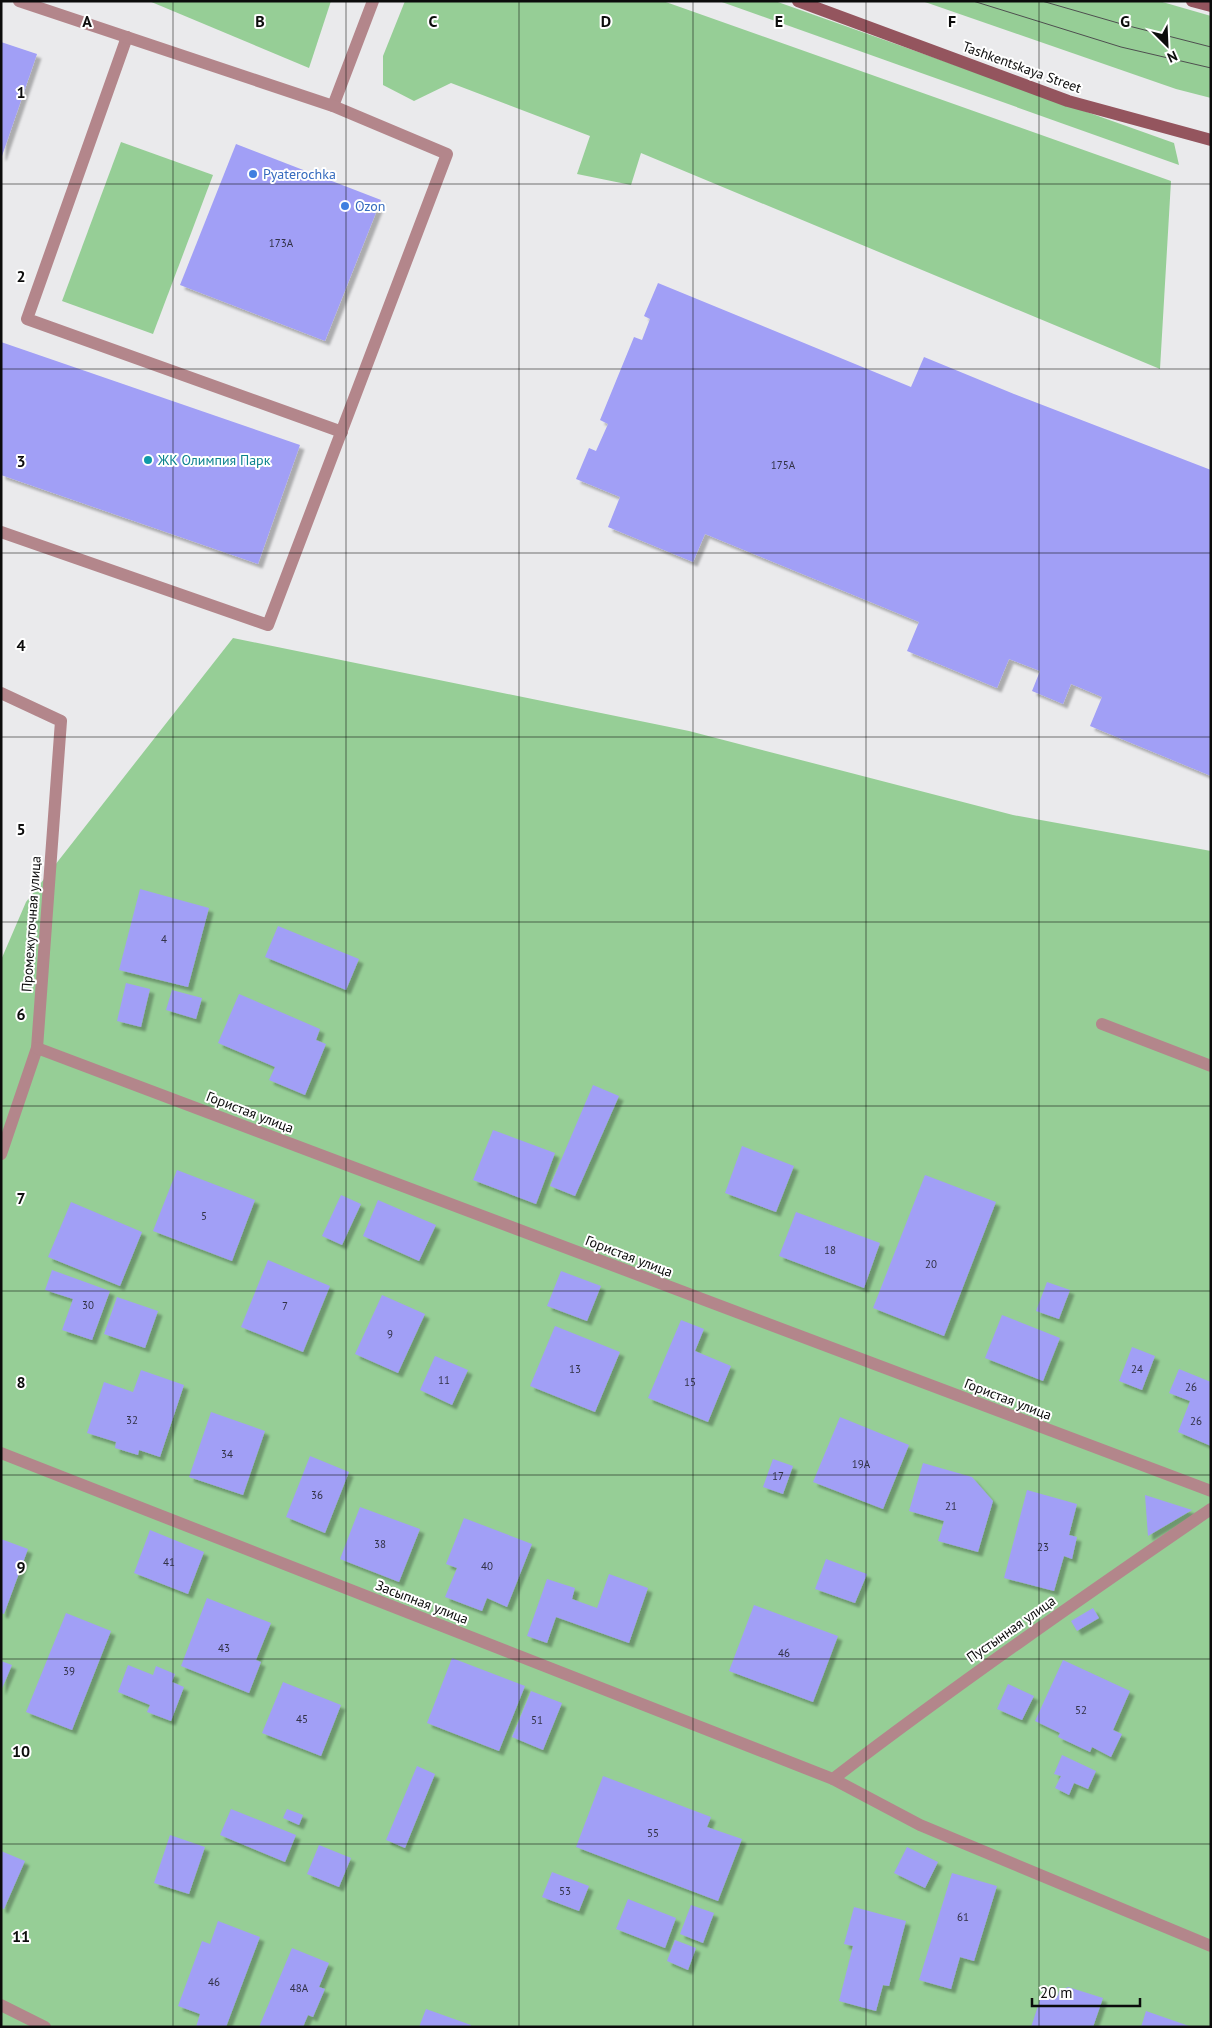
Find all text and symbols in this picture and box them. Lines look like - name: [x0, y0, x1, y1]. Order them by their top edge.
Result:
- text: A: [82, 11, 92, 31]
- text: B: [255, 11, 265, 31]
- text: C: [429, 11, 438, 31]
- text: D: [601, 11, 611, 31]
- text: E: [775, 11, 783, 31]
- text: F: [948, 11, 956, 31]
- text: G: [1120, 11, 1130, 31]
- north arrow: [1142, 20, 1192, 70]
- street label: Tashkentskaya Street: [960, 37, 1084, 97]
- text: N: [1164, 47, 1180, 67]
- text: 1: [16, 82, 26, 102]
- place label: Pyaterochka: [263, 165, 336, 183]
- marker: Pyaterochka: [247, 168, 259, 180]
- place label: Ozon: [355, 197, 385, 215]
- marker: Ozon: [339, 200, 351, 212]
- house number: 173А: [269, 236, 294, 250]
- text: 2: [16, 266, 26, 286]
- text: 3: [16, 451, 26, 471]
- place label: ЖК Олимпия Парк: [157, 451, 271, 469]
- marker: ЖК Олимпия Парк: [142, 454, 154, 466]
- house number: 175А: [771, 458, 796, 472]
- text: 4: [16, 635, 26, 655]
- text: 5: [16, 819, 26, 839]
- street label: Промежуточная улица: [17, 855, 45, 993]
- house number: 4: [161, 932, 167, 946]
- text: 6: [16, 1004, 26, 1024]
- street label: Гористая улица: [204, 1087, 296, 1137]
- text: 7: [16, 1188, 26, 1208]
- house number: 5: [201, 1209, 207, 1223]
- street label: Гористая улица: [583, 1231, 675, 1281]
- house number: 18: [824, 1243, 836, 1257]
- house number: 20: [925, 1257, 937, 1271]
- house number: 30: [82, 1298, 94, 1312]
- house number: 7: [282, 1299, 288, 1313]
- house number: 9: [387, 1327, 393, 1341]
- house number: 13: [569, 1362, 581, 1376]
- house number: 24: [1131, 1362, 1143, 1376]
- text: 8: [16, 1372, 26, 1392]
- house number: 11: [438, 1373, 450, 1387]
- street label: Гористая улица: [962, 1374, 1054, 1424]
- house number: 15: [684, 1375, 696, 1389]
- house number: 26: [1185, 1380, 1197, 1394]
- house number: 32: [126, 1413, 138, 1427]
- house number: 26: [1190, 1414, 1202, 1428]
- house number: 34: [221, 1447, 233, 1461]
- house number: 19А: [852, 1457, 871, 1471]
- house number: 17: [772, 1469, 784, 1483]
- house number: 36: [311, 1488, 323, 1502]
- house number: 21: [945, 1499, 957, 1513]
- house number: 38: [374, 1537, 386, 1551]
- house number: 23: [1037, 1540, 1049, 1554]
- house number: 41: [163, 1555, 175, 1569]
- text: 9: [16, 1557, 26, 1577]
- house number: 40: [481, 1559, 493, 1573]
- street label: Засыпная улица: [373, 1576, 471, 1628]
- street label: Пустынная улица: [963, 1592, 1059, 1666]
- house number: 43: [218, 1641, 230, 1655]
- house number: 46: [778, 1646, 790, 1660]
- house number: 39: [63, 1664, 75, 1678]
- house number: 52: [1075, 1703, 1087, 1717]
- house number: 45: [296, 1712, 308, 1726]
- house number: 51: [531, 1713, 543, 1727]
- text: 10: [12, 1741, 30, 1761]
- house number: 55: [647, 1826, 659, 1840]
- house number: 53: [559, 1884, 571, 1898]
- house number: 61: [957, 1910, 969, 1924]
- text: 11: [12, 1926, 30, 1946]
- house number: 46: [208, 1975, 220, 1989]
- scale bar: [1032, 1976, 1140, 2008]
- house number: 48А: [290, 1981, 309, 1995]
- text: 20 m: [1040, 1983, 1073, 2002]

